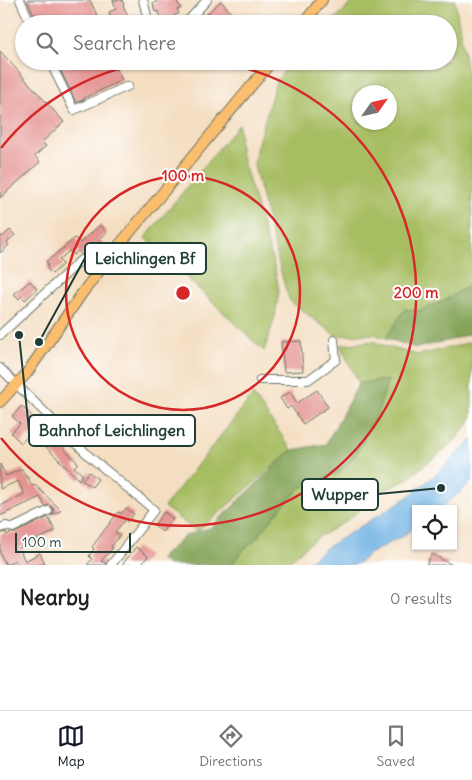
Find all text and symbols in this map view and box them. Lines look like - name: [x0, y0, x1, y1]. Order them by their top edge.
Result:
- search box: [15, 15, 457, 70]
- icon: search: [33, 29, 61, 57]
- text: Search here: [73, 31, 176, 55]
- north arrow: [352, 85, 397, 130]
- text: 100 m: [162, 166, 204, 185]
- callout: Leichlingen Bf: [85, 243, 206, 274]
- text: Leichlingen Bf: [95, 248, 196, 269]
- text: 200 m: [394, 283, 438, 302]
- centre of rings: [174, 284, 192, 302]
- callout: Bahnhof Leichlingen: [29, 415, 195, 446]
- text: Bahnhof Leichlingen: [39, 420, 185, 441]
- callout: Wupper: [302, 479, 378, 510]
- text: Wupper: [312, 484, 369, 505]
- map controls: [412, 505, 457, 550]
- button: locate: [412, 505, 457, 550]
- scale bar: [15, 530, 131, 553]
- text: 100 m: [22, 533, 62, 551]
- text: Nearby: [20, 584, 90, 611]
- text: 0 results: [390, 588, 452, 608]
- tab: Map: [57, 722, 85, 770]
- tab: Directions: [199, 722, 262, 770]
- tab: Saved: [377, 722, 415, 770]

